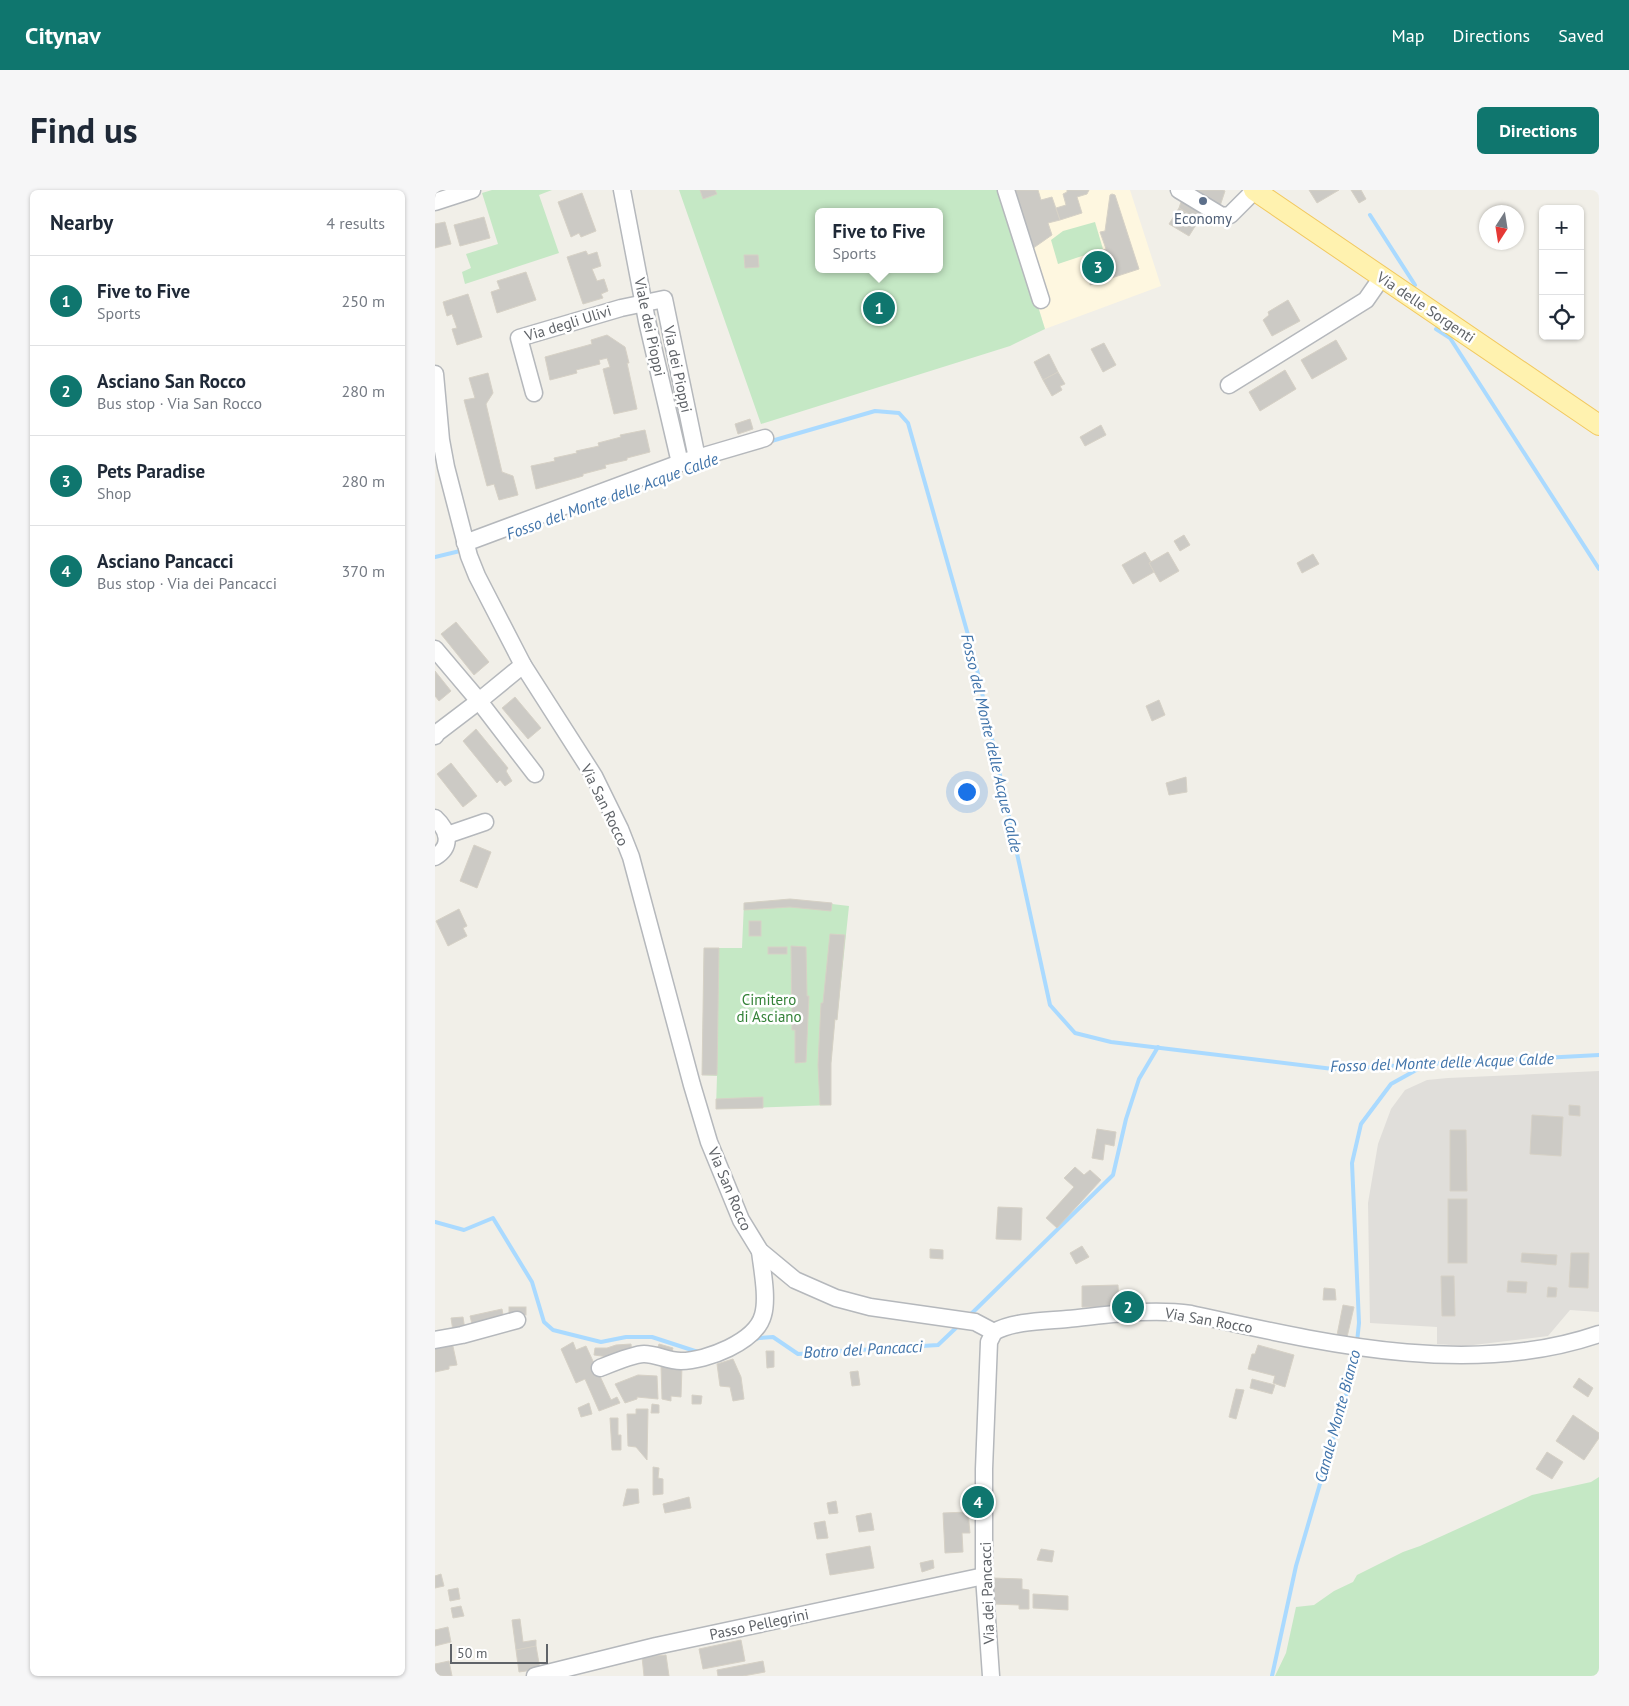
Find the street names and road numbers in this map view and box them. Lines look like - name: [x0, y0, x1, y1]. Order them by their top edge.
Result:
- street label: Via delle Sorgenti: [1373, 267, 1479, 347]
- street label: Viale dei Pioppi: [630, 275, 670, 378]
- street label: Via degli Ulivi: [522, 301, 614, 345]
- street label: Via dei Pioppi: [659, 323, 696, 414]
- street label: Via San Rocco: [577, 760, 633, 849]
- street label: Via San Rocco: [704, 1144, 756, 1234]
- street label: Via San Rocco: [1163, 1303, 1254, 1337]
- street label: Via dei Pancacci: [976, 1541, 998, 1646]
- street label: Passo Pellegrini: [708, 1604, 810, 1644]

